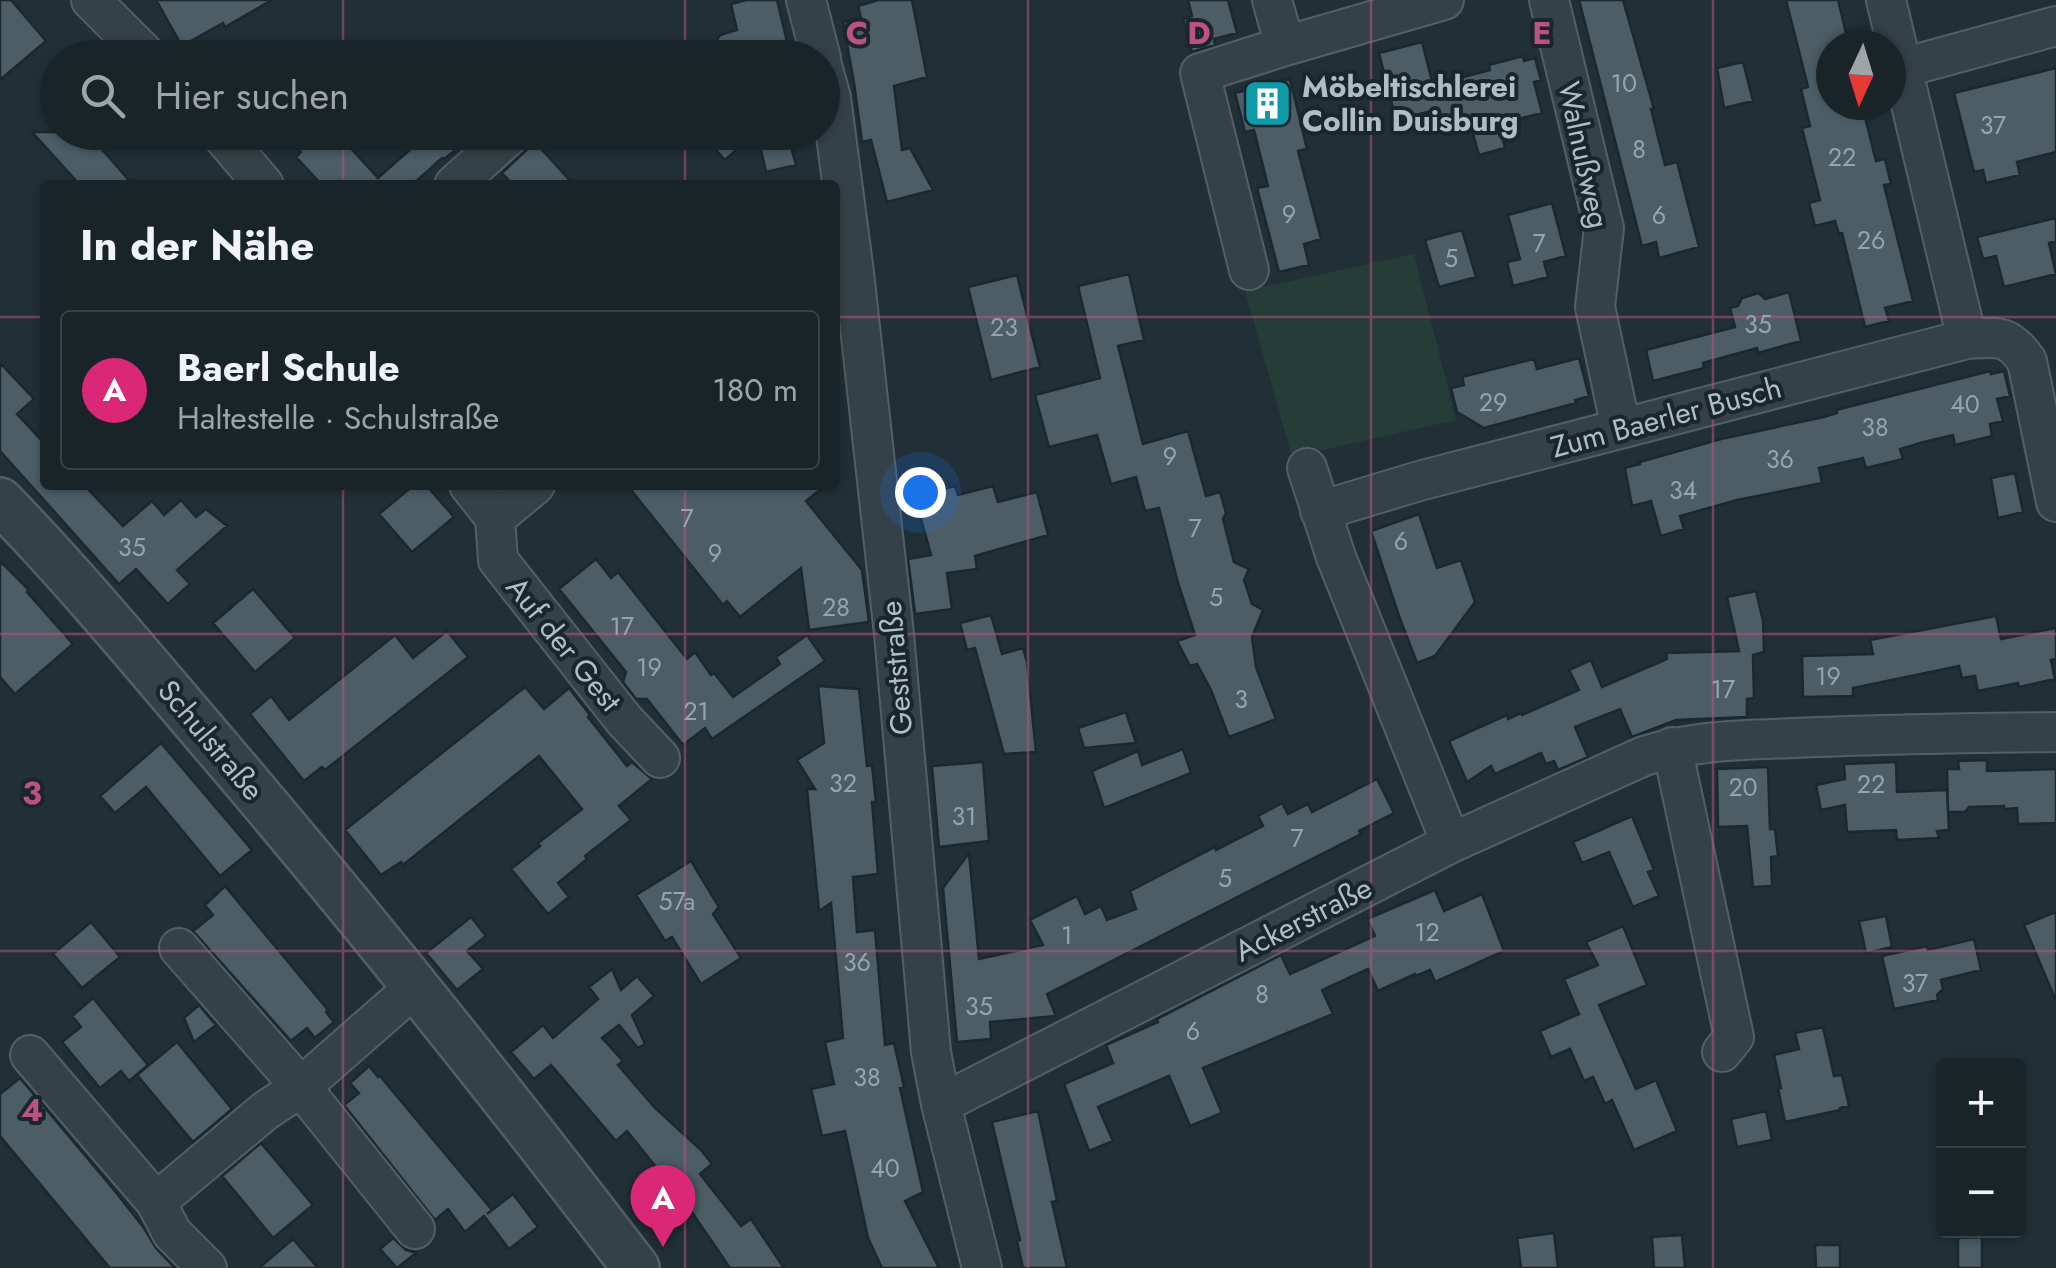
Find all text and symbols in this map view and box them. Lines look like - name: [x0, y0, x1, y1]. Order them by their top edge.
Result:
- text: C: [846, 10, 868, 56]
- text: D: [1187, 10, 1211, 56]
- text: E: [1532, 10, 1552, 56]
- north arrow: [1816, 30, 1906, 120]
- search box: [40, 40, 840, 150]
- place label: Möbeltischlerei Collin Duisburg: [1302, 65, 1519, 142]
- house number: 10: [1611, 65, 1637, 101]
- icon: search: [75, 68, 130, 123]
- text: Hier suchen: [155, 68, 349, 123]
- building icon: Möbeltischlerei Collin Duisburg: [1241, 77, 1293, 129]
- street label: Walnußweg: [1547, 78, 1621, 232]
- house number: 37: [1980, 107, 2006, 143]
- house number: 8: [1632, 131, 1646, 167]
- house number: 22: [1828, 139, 1856, 175]
- house number: 9: [1282, 196, 1296, 232]
- house number: 6: [1652, 197, 1666, 233]
- text: In der Nähe: [80, 215, 314, 276]
- house number: 26: [1857, 222, 1885, 258]
- house number: 7: [1532, 225, 1546, 261]
- house number: 5: [1444, 240, 1458, 276]
- house number: 35: [1744, 306, 1772, 342]
- house number: 23: [990, 309, 1018, 345]
- text: Baerl Schule: [177, 340, 400, 395]
- street label: Zum Baerler Busch: [1546, 366, 1786, 468]
- text: A: [103, 367, 126, 413]
- text: 180 m: [712, 367, 798, 413]
- house number: 29: [1479, 384, 1507, 420]
- house number: 40: [1950, 386, 1980, 422]
- text: Haltestelle · Schulstraße: [177, 395, 499, 441]
- house number: 38: [1861, 409, 1889, 445]
- house number: 9: [1163, 438, 1177, 474]
- house number: 36: [1766, 441, 1794, 477]
- your location: [895, 467, 946, 518]
- house number: 34: [1669, 472, 1697, 508]
- house number: 7: [680, 500, 694, 536]
- house number: 7: [1188, 510, 1202, 546]
- house number: 6: [1394, 523, 1408, 559]
- house number: 35: [118, 529, 146, 565]
- house number: 9: [708, 535, 722, 571]
- street label: Auf der Gest: [496, 567, 632, 721]
- house number: 5: [1209, 579, 1223, 615]
- house number: 28: [822, 589, 850, 625]
- street label: Geststraße: [869, 599, 923, 737]
- house number: 17: [610, 608, 634, 644]
- house number: 19: [636, 649, 662, 685]
- house number: 19: [1815, 658, 1841, 694]
- street label: Schulstraße: [148, 670, 274, 810]
- house number: 17: [1711, 671, 1735, 707]
- house number: 3: [1234, 681, 1248, 717]
- house number: 21: [683, 693, 709, 729]
- house number: 32: [829, 765, 857, 801]
- house number: 22: [1857, 766, 1885, 802]
- house number: 20: [1728, 769, 1758, 805]
- text: 3: [22, 770, 42, 816]
- house number: 31: [952, 798, 976, 834]
- house number: 7: [1290, 820, 1304, 856]
- house number: 5: [1218, 860, 1232, 896]
- street label: Ackerstraße: [1227, 866, 1379, 972]
- house number: 57a: [659, 883, 695, 919]
- house number: 12: [1414, 914, 1440, 950]
- house number: 1: [1061, 917, 1073, 953]
- house number: 36: [843, 944, 871, 980]
- house number: 37: [1902, 965, 1928, 1001]
- house number: 8: [1255, 976, 1269, 1012]
- house number: 35: [965, 988, 993, 1024]
- house number: 6: [1186, 1013, 1200, 1049]
- map controls: [1936, 1058, 2026, 1238]
- button: +: [1936, 1058, 2026, 1148]
- house number: 38: [853, 1059, 881, 1095]
- text: 4: [21, 1087, 43, 1133]
- button: −: [1936, 1148, 2026, 1238]
- house number: 40: [870, 1150, 900, 1186]
- pin: A: [630, 1164, 696, 1247]

